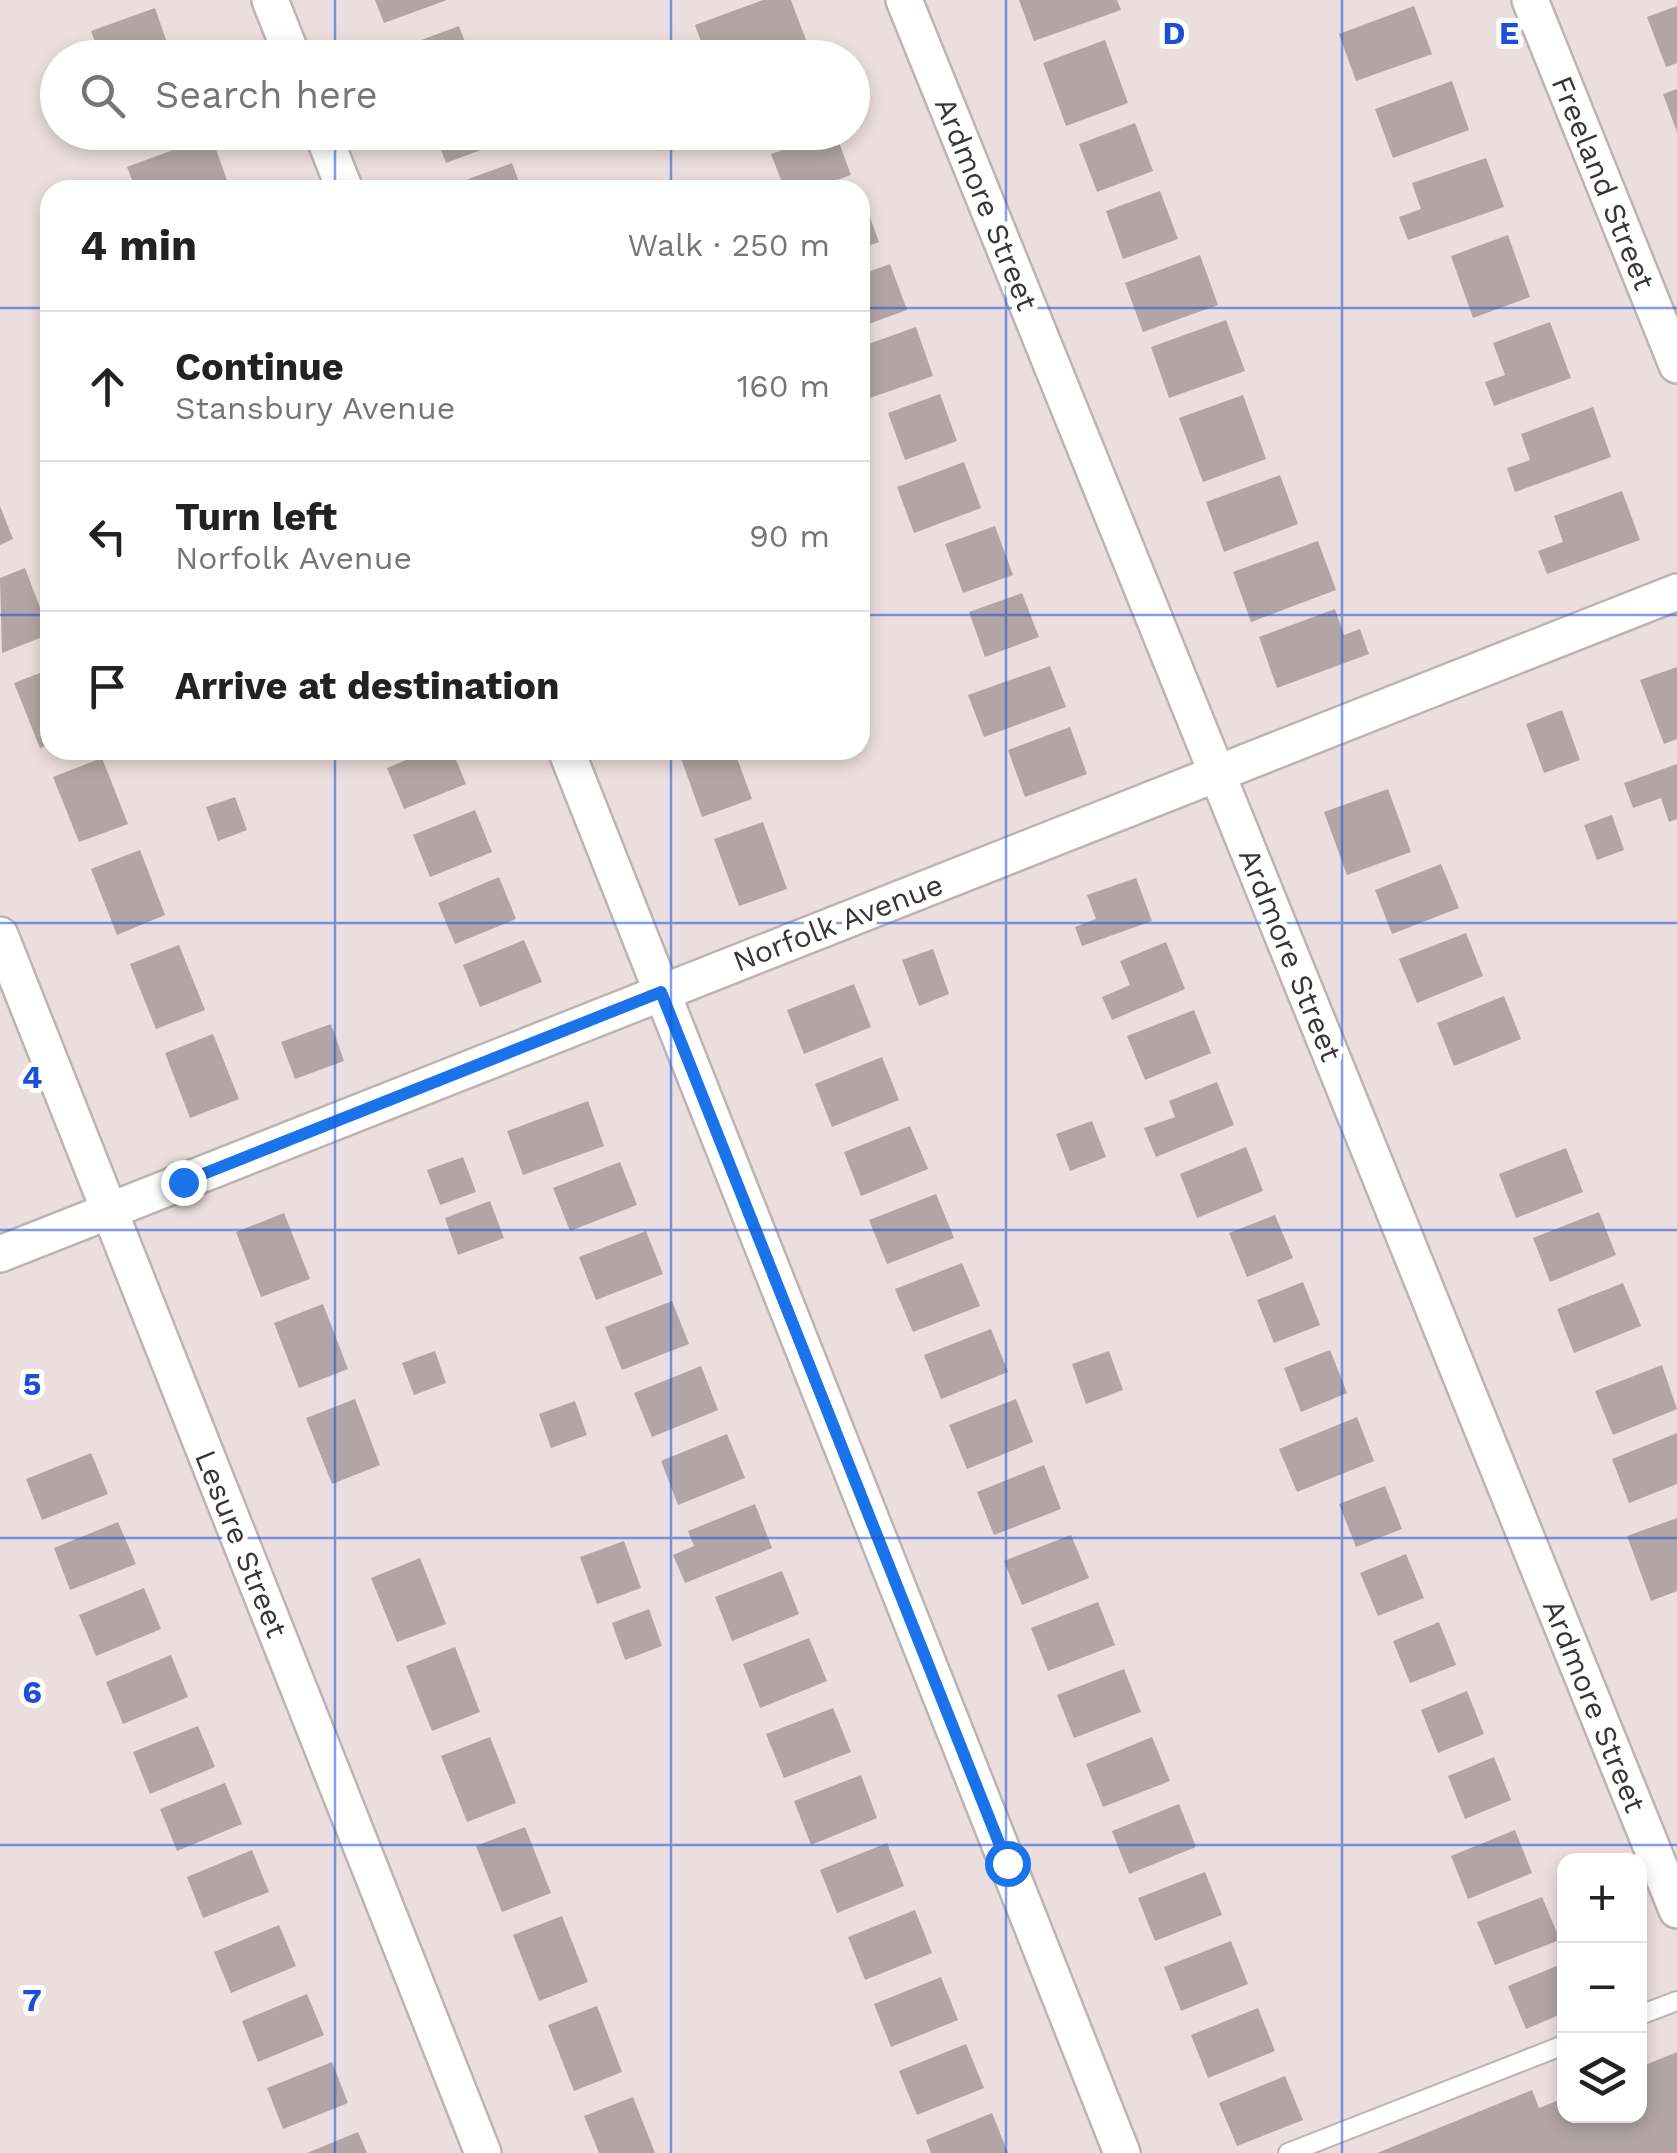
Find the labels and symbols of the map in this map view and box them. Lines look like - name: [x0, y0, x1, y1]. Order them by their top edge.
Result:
- text: D: [1163, 14, 1185, 52]
- text: E: [1499, 14, 1519, 52]
- street label: Freeland Street: [1545, 71, 1662, 295]
- street label: Ardmore Street: [928, 92, 1045, 316]
- street label: Ardmore Street: [1232, 843, 1349, 1067]
- street label: Norfolk Avenue: [728, 866, 948, 979]
- text: 4: [22, 1058, 42, 1096]
- route end: [161, 1160, 207, 1206]
- text: 5: [23, 1365, 41, 1403]
- street label: Lesure Street: [188, 1445, 295, 1643]
- street label: Ardmore Street: [1536, 1594, 1653, 1818]
- text: 6: [22, 1673, 42, 1711]
- route start: [985, 1841, 1031, 1887]
- text: 7: [22, 1981, 42, 2019]

